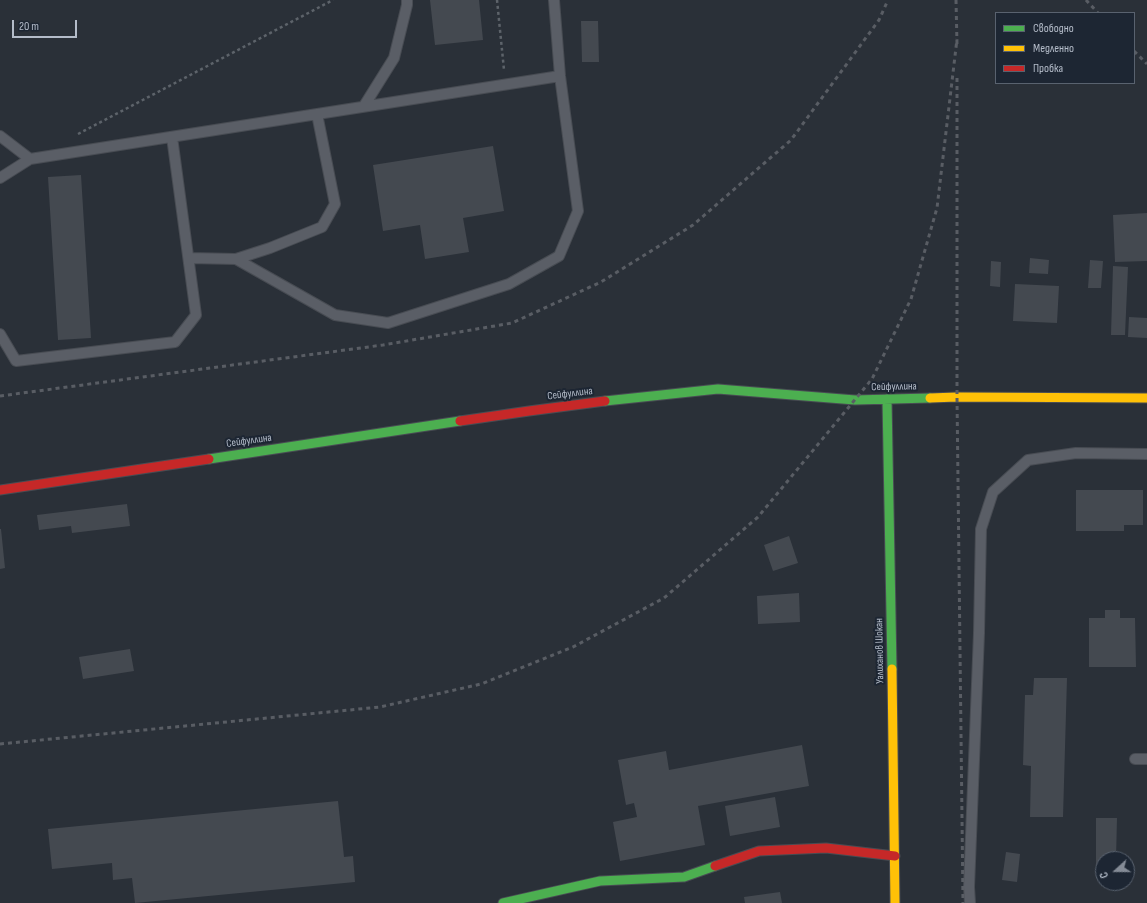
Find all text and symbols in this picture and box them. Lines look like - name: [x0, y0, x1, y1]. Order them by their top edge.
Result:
- scale bar: [14, 12, 79, 38]
- legend: [995, 12, 1135, 84]
- text: 20 m: [19, 19, 39, 34]
- text: Свободно: [1033, 21, 1074, 36]
- text: Медленно: [1033, 41, 1074, 56]
- text: Пробка: [1033, 61, 1063, 76]
- street label: Сейфуллина: [871, 380, 917, 394]
- street label: Сейфуллина: [547, 385, 593, 403]
- street label: Сейфуллина: [226, 431, 272, 451]
- street label: Уалиханов Шокан: [873, 618, 887, 684]
- north arrow: [1095, 851, 1135, 891]
- text: С: [1097, 870, 1111, 880]

